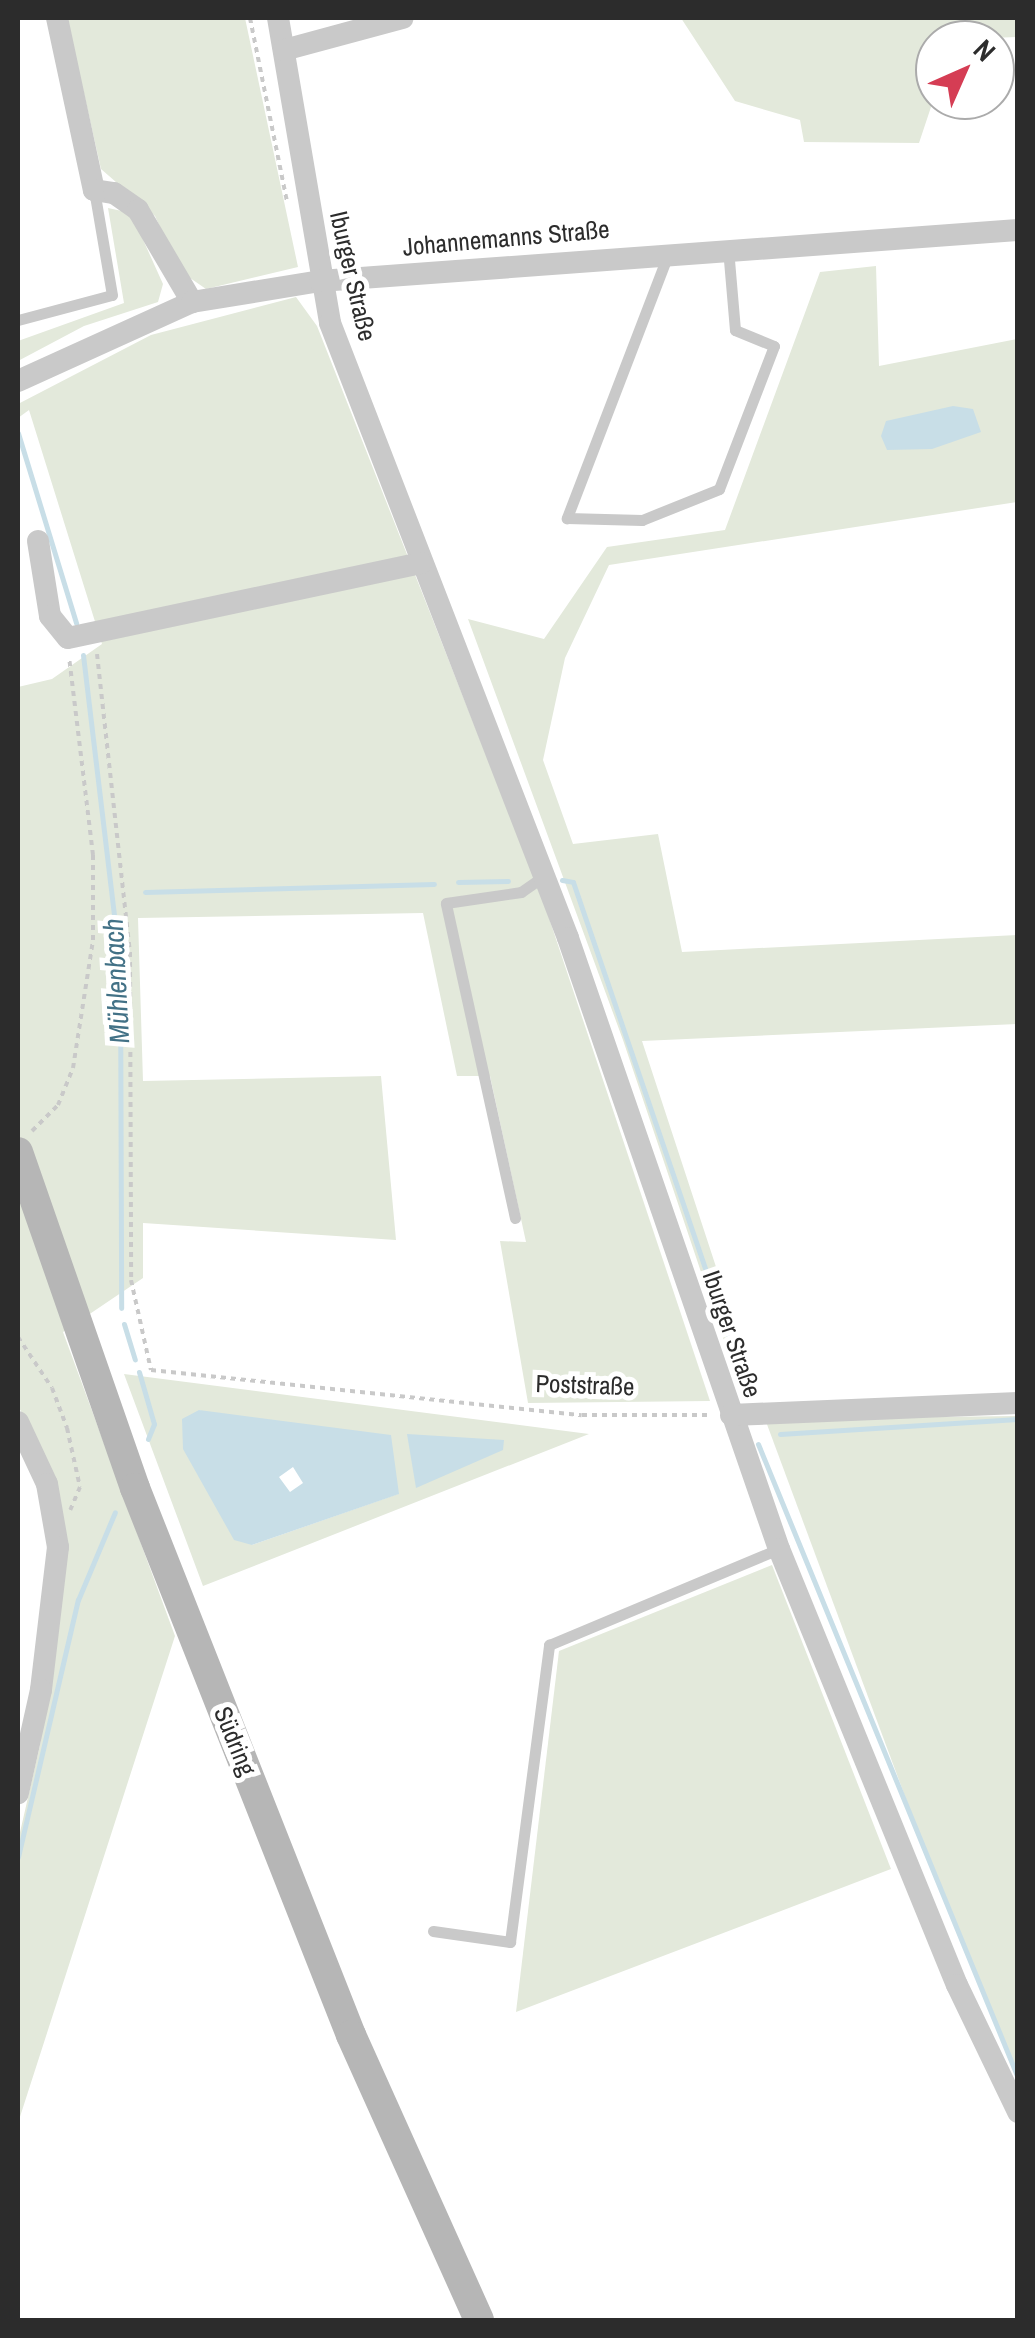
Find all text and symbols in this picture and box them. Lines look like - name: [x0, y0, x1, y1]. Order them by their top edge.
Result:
- north arrow: [915, 20, 1015, 120]
- text: N: [965, 31, 1004, 69]
- street label: Iburger Straße: [324, 208, 382, 344]
- street label: Johannemanns Straße: [401, 214, 611, 262]
- water label: Mühlenbach: [96, 918, 136, 1044]
- street label: Iburger Straße: [696, 1267, 768, 1401]
- street label: Poststraße: [535, 1368, 635, 1402]
- street label: Südring: [208, 1702, 262, 1780]

